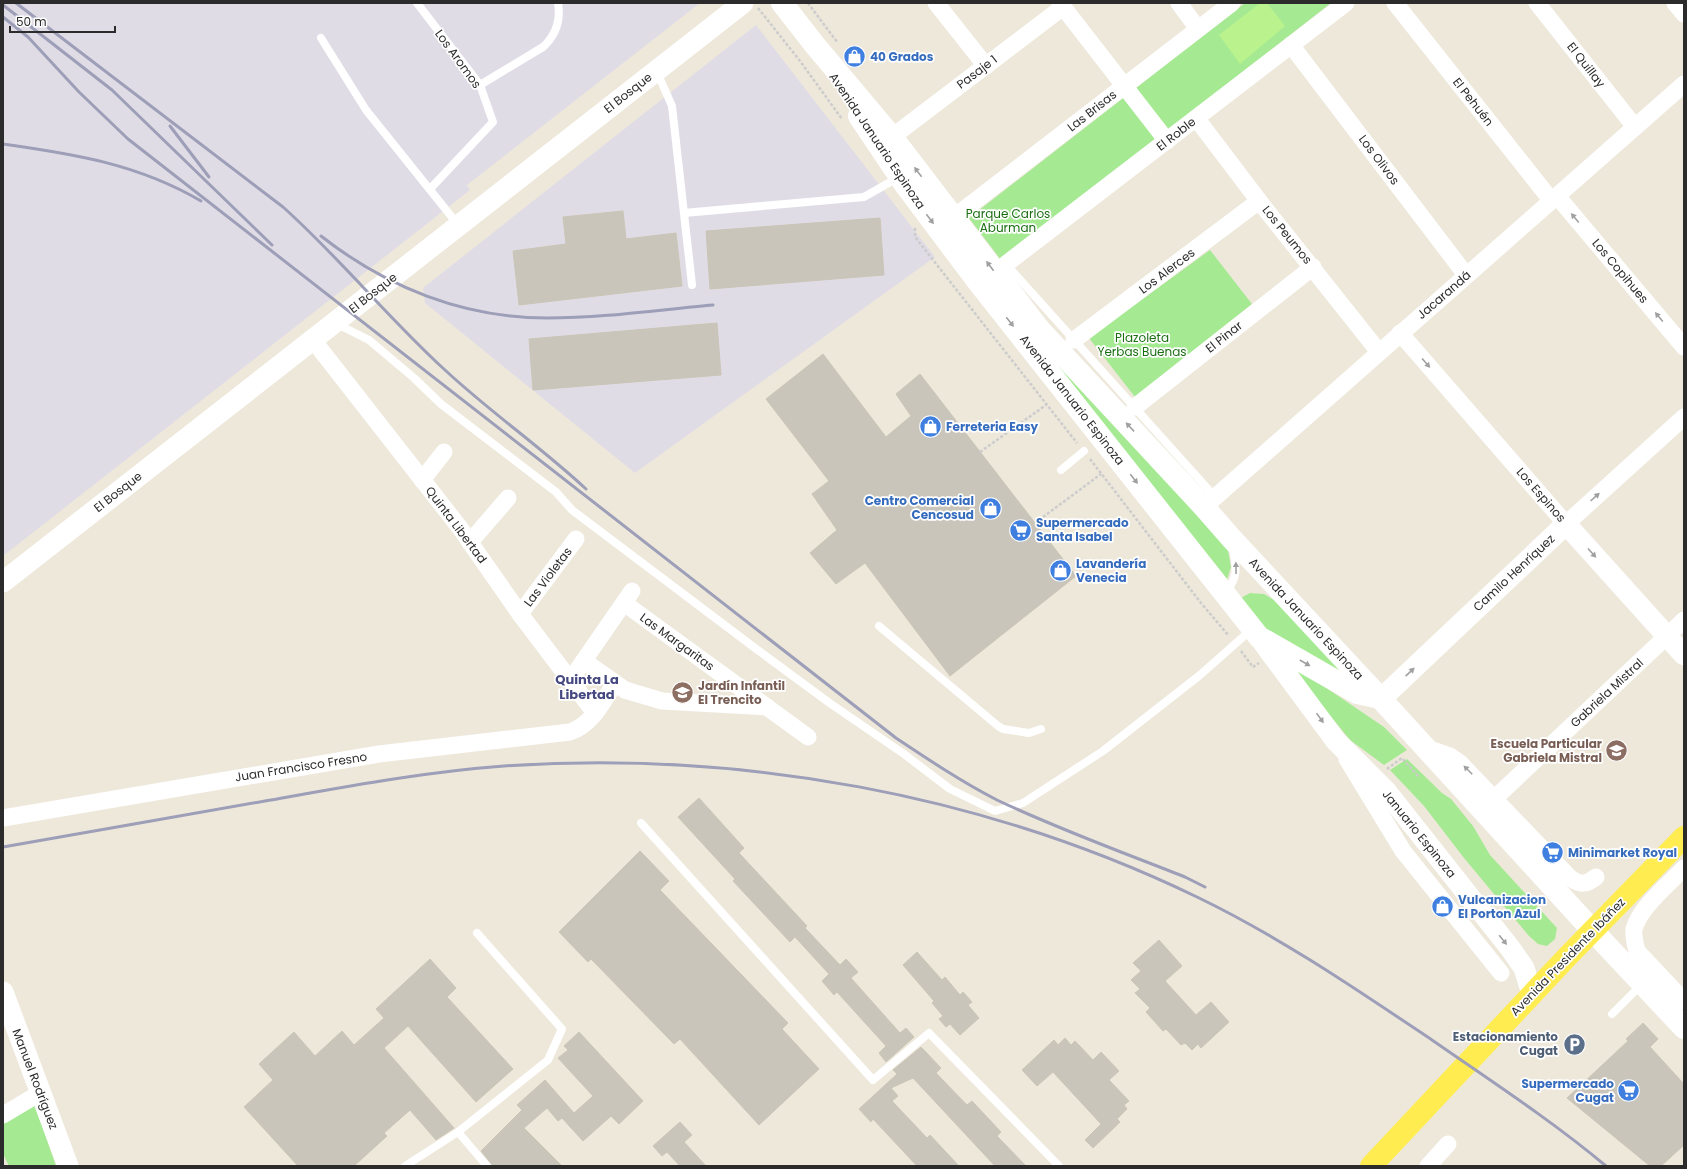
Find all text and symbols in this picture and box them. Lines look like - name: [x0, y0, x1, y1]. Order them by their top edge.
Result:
- scale bar: [10, 8, 115, 34]
- text: 50 m: [16, 13, 47, 30]
- street label: Los Aromos: [431, 26, 486, 92]
- street label: El Quillay: [1563, 39, 1610, 91]
- shop icon: 40 Grados: [841, 44, 867, 70]
- place label: 40 Grados: [870, 48, 934, 65]
- street label: Pasaje 1: [953, 51, 1001, 93]
- street label: El Bosque: [600, 68, 655, 117]
- street label: Avenida Januario Espinoza: [825, 69, 929, 212]
- street label: El Pehuén: [1449, 74, 1498, 129]
- street label: Las Brisas: [1064, 86, 1120, 135]
- street label: El Roble: [1152, 113, 1199, 154]
- street label: Los Olivos: [1355, 131, 1404, 188]
- one-way arrow: [914, 167, 922, 178]
- street label: Los Peumos: [1259, 202, 1316, 268]
- park label: Parque Carlos Aburman: [966, 205, 1050, 236]
- one-way arrow: [1571, 212, 1580, 223]
- one-way arrow: [926, 214, 935, 225]
- street label: Los Copihues: [1588, 235, 1652, 307]
- street label: Los Alerces: [1135, 244, 1198, 297]
- one-way arrow: [985, 261, 994, 272]
- street label: Jacarandá: [1413, 266, 1474, 323]
- street label: El Bosque: [345, 268, 400, 317]
- one-way arrow: [1654, 312, 1663, 323]
- one-way arrow: [1006, 317, 1014, 327]
- street label: El Pinar: [1202, 317, 1246, 356]
- park label: Plazoleta Yerbas Buenas: [1097, 329, 1187, 360]
- street label: Avenida Januario Espinoza: [1016, 331, 1129, 468]
- one-way arrow: [1421, 358, 1430, 368]
- shop icon: Ferreteria Easy: [917, 414, 943, 440]
- place label: Ferreteria Easy: [946, 418, 1039, 435]
- one-way arrow: [1126, 422, 1135, 432]
- street label: Los Espinos: [1513, 464, 1570, 526]
- street label: El Bosque: [90, 467, 145, 516]
- one-way arrow: [1129, 474, 1138, 485]
- street label: Quinta Libertad: [422, 483, 491, 567]
- place label: Centro Comercial Cencosud: [865, 492, 974, 523]
- one-way arrow: [1590, 493, 1600, 502]
- shop icon: Centro Comercial Cencosud: [977, 495, 1003, 521]
- place label: Supermercado Santa Isabel: [1036, 514, 1129, 545]
- supermarket icon: Supermercado Santa Isabel: [1007, 517, 1033, 543]
- street label: Camilo Henríquez: [1469, 530, 1558, 615]
- street label: Las Violetas: [520, 543, 576, 610]
- one-way arrow: [1588, 547, 1597, 558]
- street label: Avenida Januario Espinoza: [1245, 554, 1367, 683]
- place label: Lavandería Venecia: [1076, 555, 1146, 586]
- shop icon: Lavandería Venecia: [1047, 558, 1073, 584]
- one-way arrow: [1233, 561, 1239, 574]
- street label: Las Margaritas: [637, 609, 718, 674]
- street label: Gabriela Mistral: [1566, 654, 1647, 731]
- one-way arrow: [1299, 660, 1311, 667]
- one-way arrow: [1405, 667, 1415, 677]
- district label: Quinta La Libertad: [555, 670, 619, 704]
- place label: Jardín Infantil El Trencito: [698, 677, 785, 708]
- school or university icon: Jardín Infantil El Trencito: [669, 680, 695, 706]
- one-way arrow: [1316, 713, 1324, 724]
- place label: Escuela Particular Gabriela Mistral: [1490, 735, 1602, 766]
- school or university icon: Escuela Particular Gabriela Mistral: [1604, 738, 1630, 764]
- street label: Juan Francisco Fresno: [234, 748, 369, 785]
- one-way arrow: [1463, 765, 1473, 775]
- street label: Januario Espinoza: [1379, 786, 1460, 881]
- supermarket icon: Minimarket Royal: [1539, 840, 1565, 866]
- place label: Minimarket Royal: [1568, 844, 1677, 861]
- place label: Vulcanizacion El Porton Azul: [1458, 891, 1546, 922]
- shop icon: Vulcanizacion El Porton Azul: [1429, 894, 1455, 920]
- street label: Avenida Presidente Ibáñez: [1507, 894, 1629, 1020]
- one-way arrow: [1499, 934, 1508, 945]
- street label: Manuel Rodríguez: [8, 1026, 63, 1132]
- place label: Estacionamiento Cugat: [1453, 1028, 1558, 1059]
- parking icon: Estacionamiento Cugat: [1561, 1031, 1587, 1057]
- place label: Supermercado Cugat: [1521, 1075, 1614, 1106]
- supermarket icon: Supermercado Cugat: [1616, 1078, 1642, 1104]

